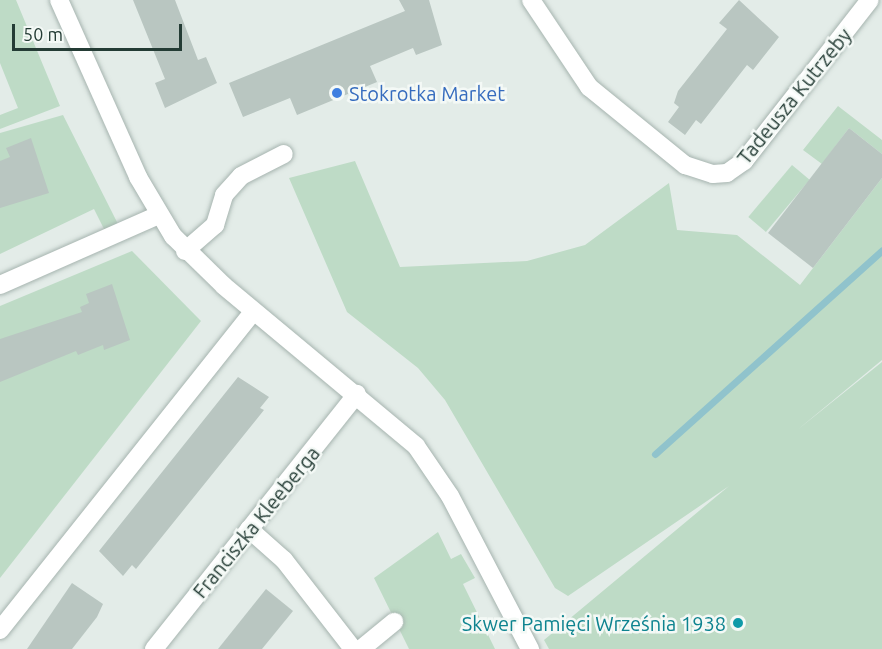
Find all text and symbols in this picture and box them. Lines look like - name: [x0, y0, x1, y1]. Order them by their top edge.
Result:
- scale bar: [15, 12, 184, 50]
- street label: Tadeusza Kutrzeby: [732, 23, 856, 169]
- text: 50 m: [23, 24, 63, 44]
- place label: Stokrotka Market: [349, 81, 505, 105]
- marker: Stokrotka Market: [330, 86, 344, 100]
- street label: Franciszka Kleeberga: [188, 441, 324, 603]
- place label: Skwer Pamięci Września 1938: [462, 611, 726, 635]
- marker: Skwer Pamięci Września 1938: [731, 616, 745, 630]

